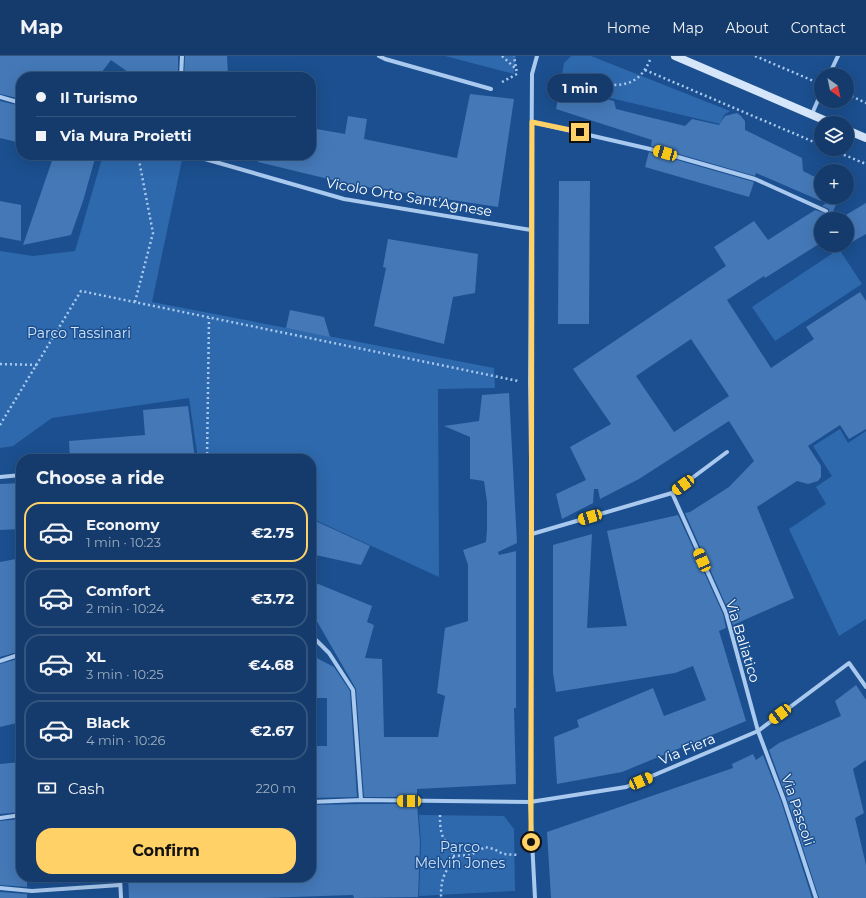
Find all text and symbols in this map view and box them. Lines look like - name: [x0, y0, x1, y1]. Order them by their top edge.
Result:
- text: Map: [20, 16, 63, 39]
- text: Home: [607, 19, 650, 37]
- text: Map: [672, 19, 703, 37]
- text: About: [725, 19, 769, 37]
- text: Contact: [791, 19, 846, 37]
- north arrow: [814, 68, 854, 108]
- map controls: [814, 68, 854, 252]
- callout: 1 min: [547, 74, 613, 102]
- text: 1 min: [562, 80, 598, 96]
- text: Il Turismo: [60, 88, 138, 107]
- button: layers: [814, 116, 854, 156]
- route end: [571, 123, 589, 141]
- text: Via Mura Proietti: [60, 126, 192, 145]
- car: [652, 144, 678, 162]
- button: +: [814, 164, 854, 204]
- street label: Vicolo Orto Sant'Agnese: [324, 174, 494, 220]
- button: −: [814, 212, 854, 252]
- park label: Parco Tassinari: [27, 324, 131, 342]
- text: Choose a ride: [36, 467, 164, 489]
- car: [670, 473, 696, 497]
- car: [577, 508, 603, 526]
- icon: car: [38, 514, 74, 550]
- text: Economy: [86, 515, 159, 534]
- text: €2.75: [251, 523, 294, 542]
- text: 1 min · 10:23: [86, 534, 161, 550]
- car: [692, 547, 712, 573]
- icon: car: [38, 580, 74, 616]
- text: Comfort: [86, 581, 151, 600]
- text: €3.72: [251, 589, 294, 608]
- street label: Via Baliatico: [722, 597, 764, 685]
- text: 2 min · 10:24: [86, 600, 165, 616]
- icon: car: [38, 646, 74, 682]
- text: XL: [86, 647, 105, 666]
- text: €4.68: [248, 655, 294, 674]
- text: 3 min · 10:25: [86, 666, 164, 682]
- car: [767, 702, 793, 726]
- icon: car: [38, 712, 74, 748]
- text: Black: [86, 713, 130, 732]
- text: €2.67: [250, 721, 294, 740]
- street label: Via Fiera: [656, 729, 718, 769]
- text: 4 min · 10:26: [86, 732, 166, 748]
- car: [628, 771, 654, 791]
- street label: Via Pascoli: [777, 772, 819, 848]
- icon: cash: [36, 777, 58, 799]
- text: Cash: [68, 779, 105, 798]
- text: 220 m: [255, 780, 296, 796]
- car: [397, 795, 421, 807]
- button: Confirm: [36, 828, 296, 874]
- route start: [522, 833, 540, 851]
- park label: Parco Melvin Jones: [415, 838, 505, 872]

